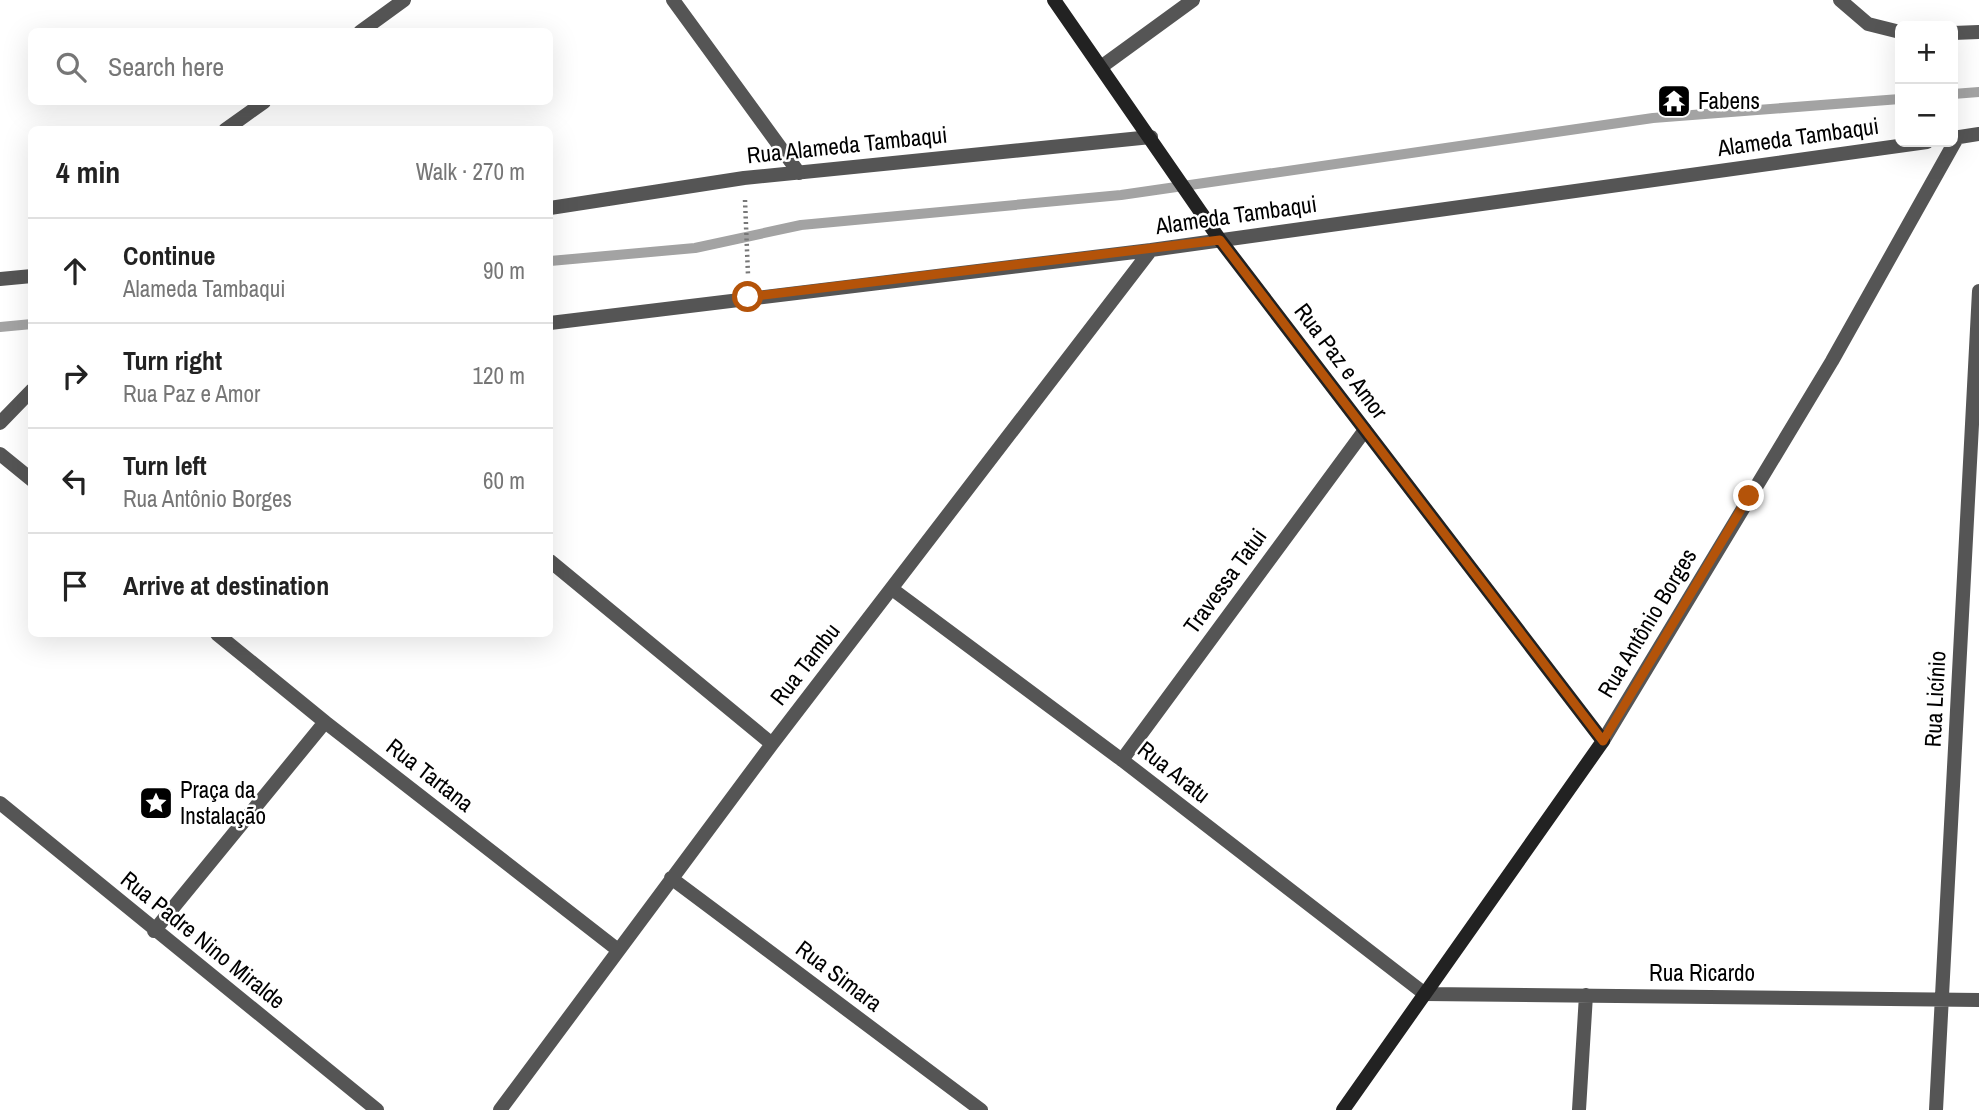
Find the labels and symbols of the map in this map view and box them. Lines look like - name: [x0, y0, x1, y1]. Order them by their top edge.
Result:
- temple icon: Fabens: [1655, 82, 1693, 120]
- place label: Fabens: [1698, 85, 1760, 116]
- street label: Alameda Tambaqui: [1714, 110, 1881, 163]
- street label: Rua Alameda Tambaqui: [745, 119, 949, 170]
- street label: Alameda Tambaqui: [1152, 188, 1319, 241]
- route start: [732, 281, 763, 312]
- street label: Rua Paz e Amor: [1288, 297, 1396, 425]
- route end: [1733, 480, 1764, 511]
- street label: Travessa Tatui: [1176, 522, 1273, 640]
- street label: Rua Antônio Borges: [1590, 542, 1703, 703]
- street label: Rua Tambu: [763, 616, 847, 711]
- street label: Rua Licínio: [1916, 650, 1953, 748]
- street label: Rua Tartana: [380, 731, 481, 819]
- street label: Rua Aratu: [1132, 734, 1217, 810]
- place label: Praça da Instalação: [180, 774, 266, 831]
- place icon: Praça da Instalação: [137, 784, 175, 822]
- street label: Rua Padre Nino Miralde: [115, 864, 292, 1016]
- street label: Rua Simara: [790, 933, 889, 1019]
- street label: Rua Ricardo: [1649, 957, 1755, 988]

